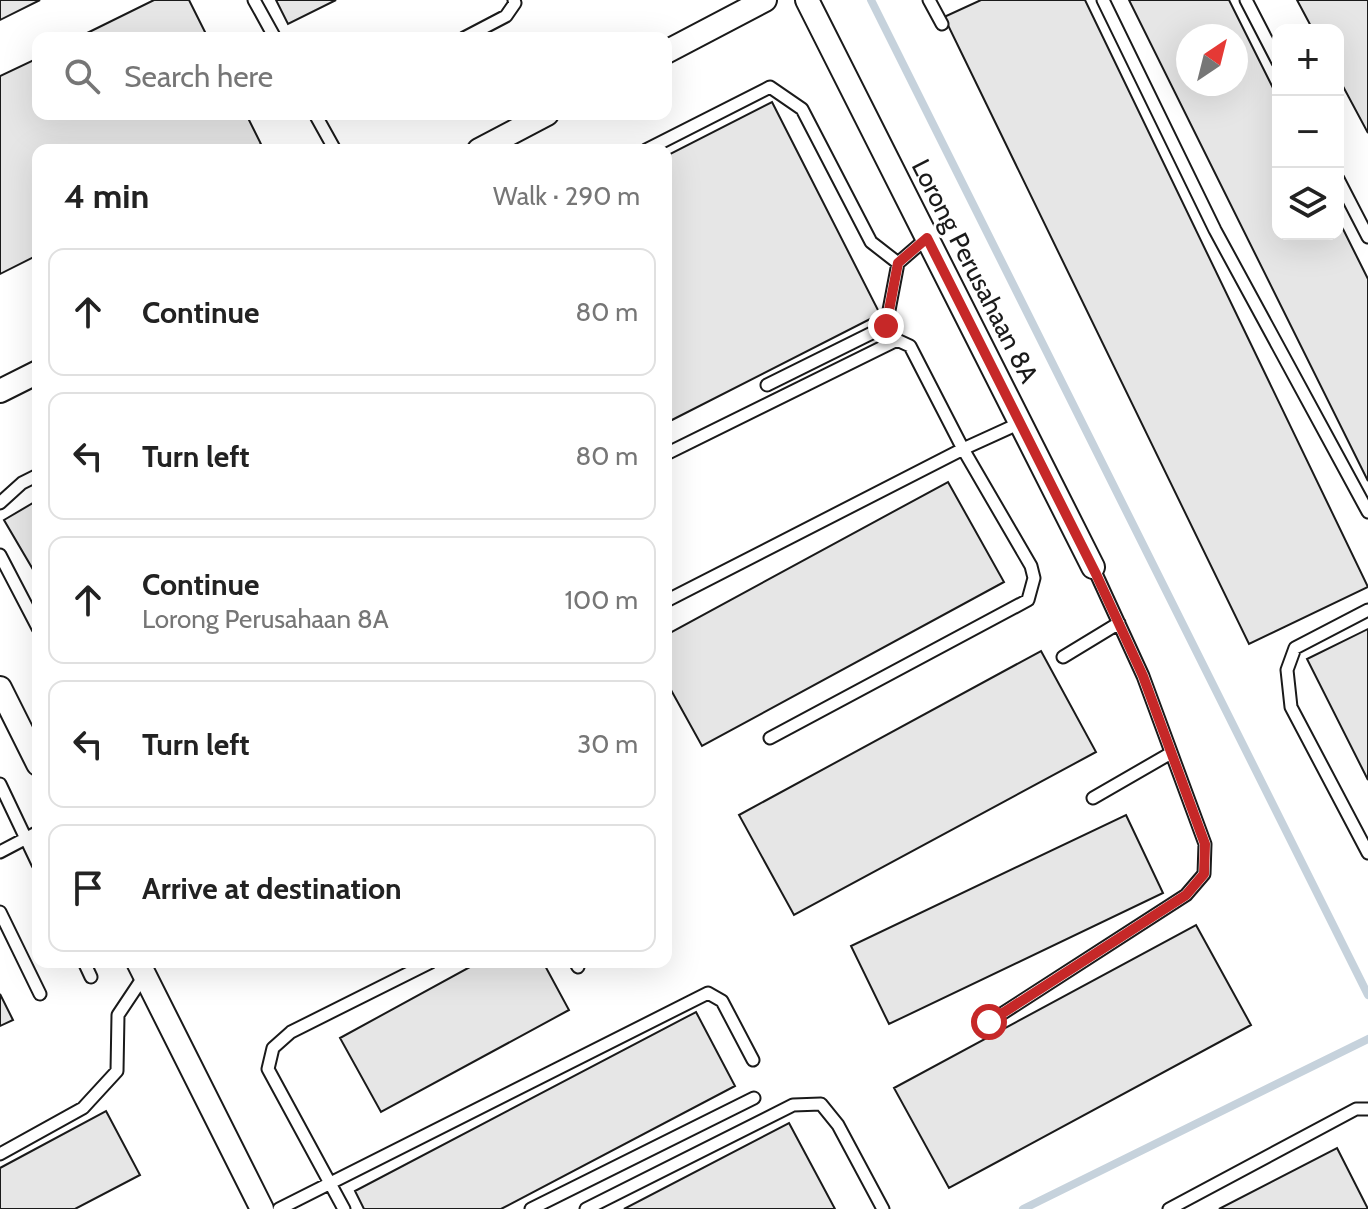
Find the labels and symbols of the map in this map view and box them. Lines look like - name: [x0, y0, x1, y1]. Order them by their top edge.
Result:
- north arrow: [1176, 24, 1248, 96]
- street label: Lorong Perusahaan 8A: [905, 154, 1045, 388]
- route end: [868, 308, 904, 344]
- route start: [971, 1004, 1007, 1040]

